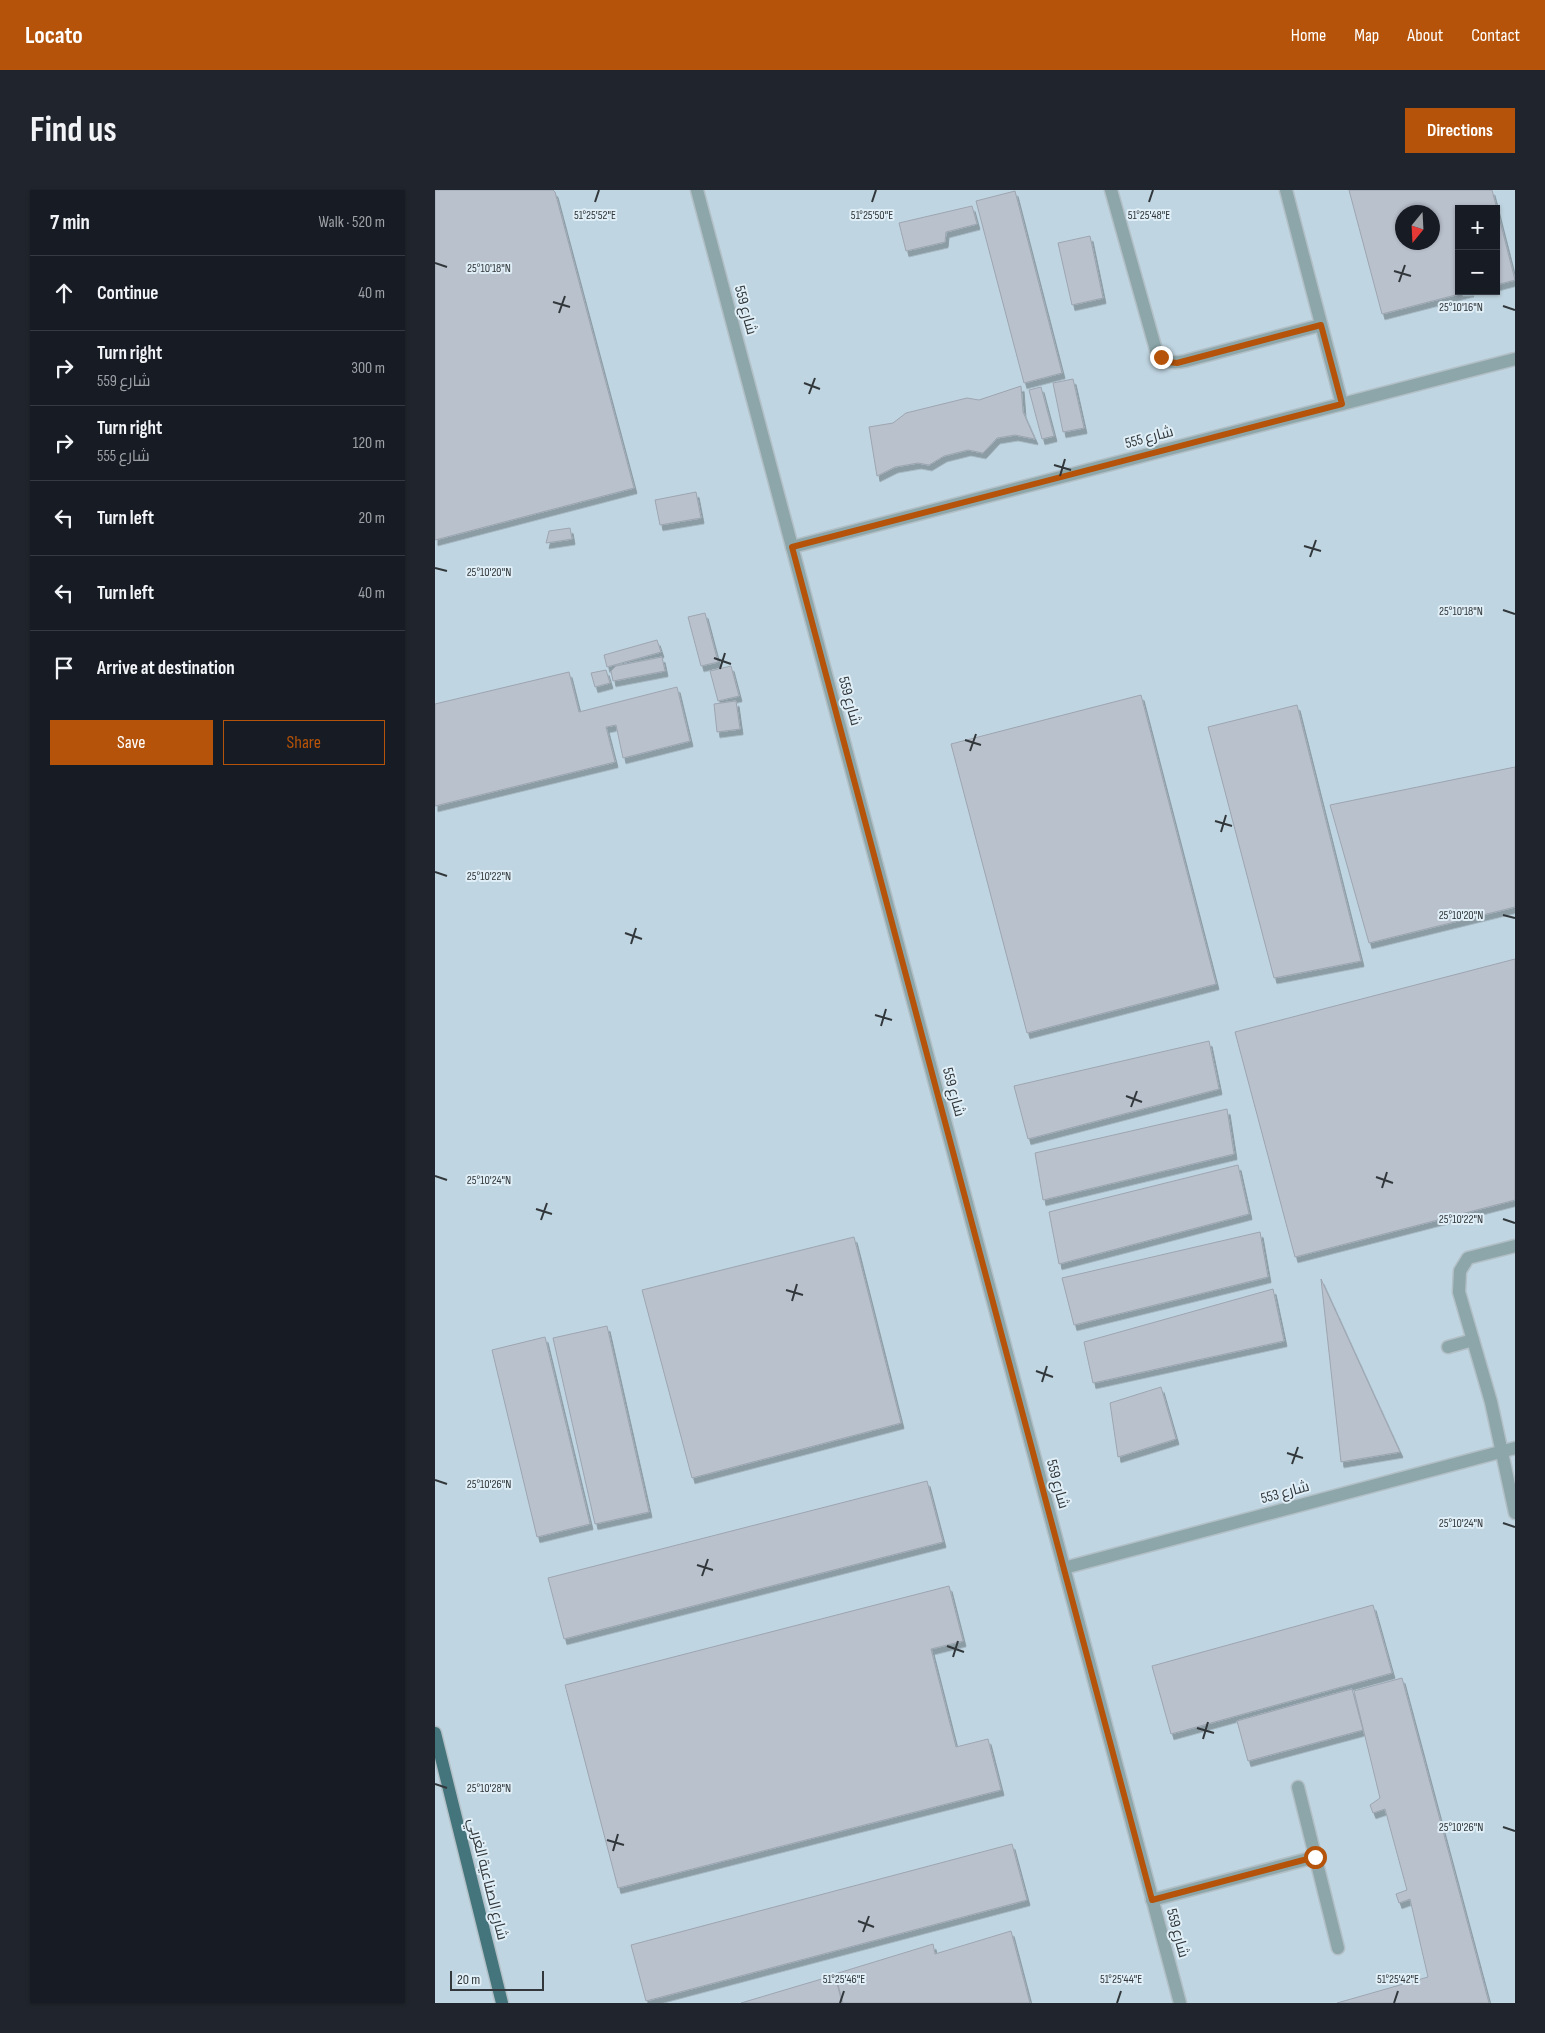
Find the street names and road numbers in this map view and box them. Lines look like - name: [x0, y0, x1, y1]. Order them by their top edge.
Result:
- street label: شارع 559: [729, 283, 761, 337]
- street label: شارع 555: [1123, 422, 1176, 454]
- street label: شارع 559: [833, 674, 865, 728]
- street label: شارع 559: [937, 1065, 969, 1119]
- street label: شارع 559: [1041, 1457, 1073, 1511]
- street label: شارع 553: [1259, 1477, 1312, 1509]
- street label: شارع الصناعية الغربي: [461, 1816, 512, 1943]
- street label: شارع 559: [1161, 1906, 1193, 1960]

